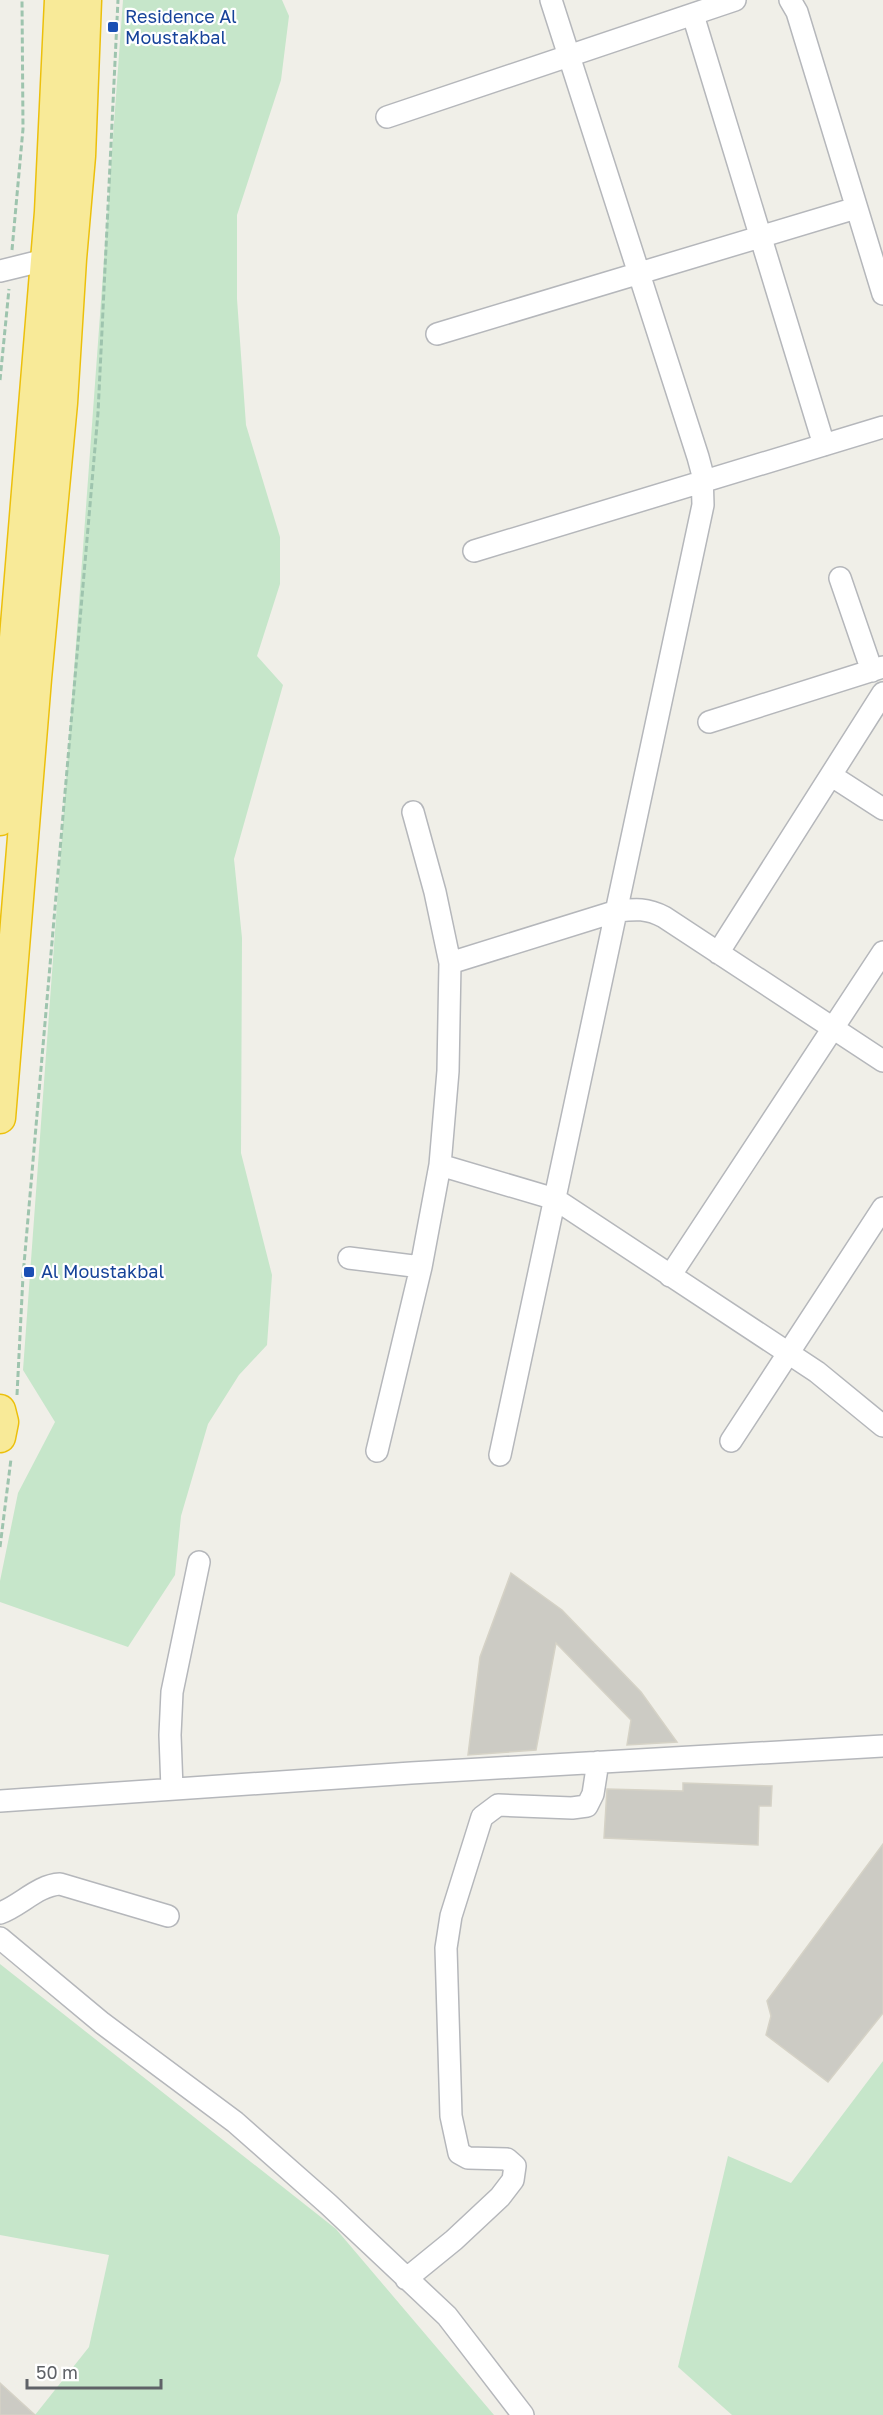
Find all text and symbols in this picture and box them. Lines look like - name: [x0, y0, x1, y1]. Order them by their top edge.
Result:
- place label: Residence Al Moustakbal: [125, 5, 237, 48]
- marker: Residence Al Moustakbal: [106, 20, 120, 34]
- place label: Al Moustakbal: [41, 1260, 164, 1282]
- marker: Al Moustakbal: [22, 1265, 36, 1279]
- scale bar: [27, 2352, 160, 2390]
- text: 50 m: [36, 2361, 78, 2383]

